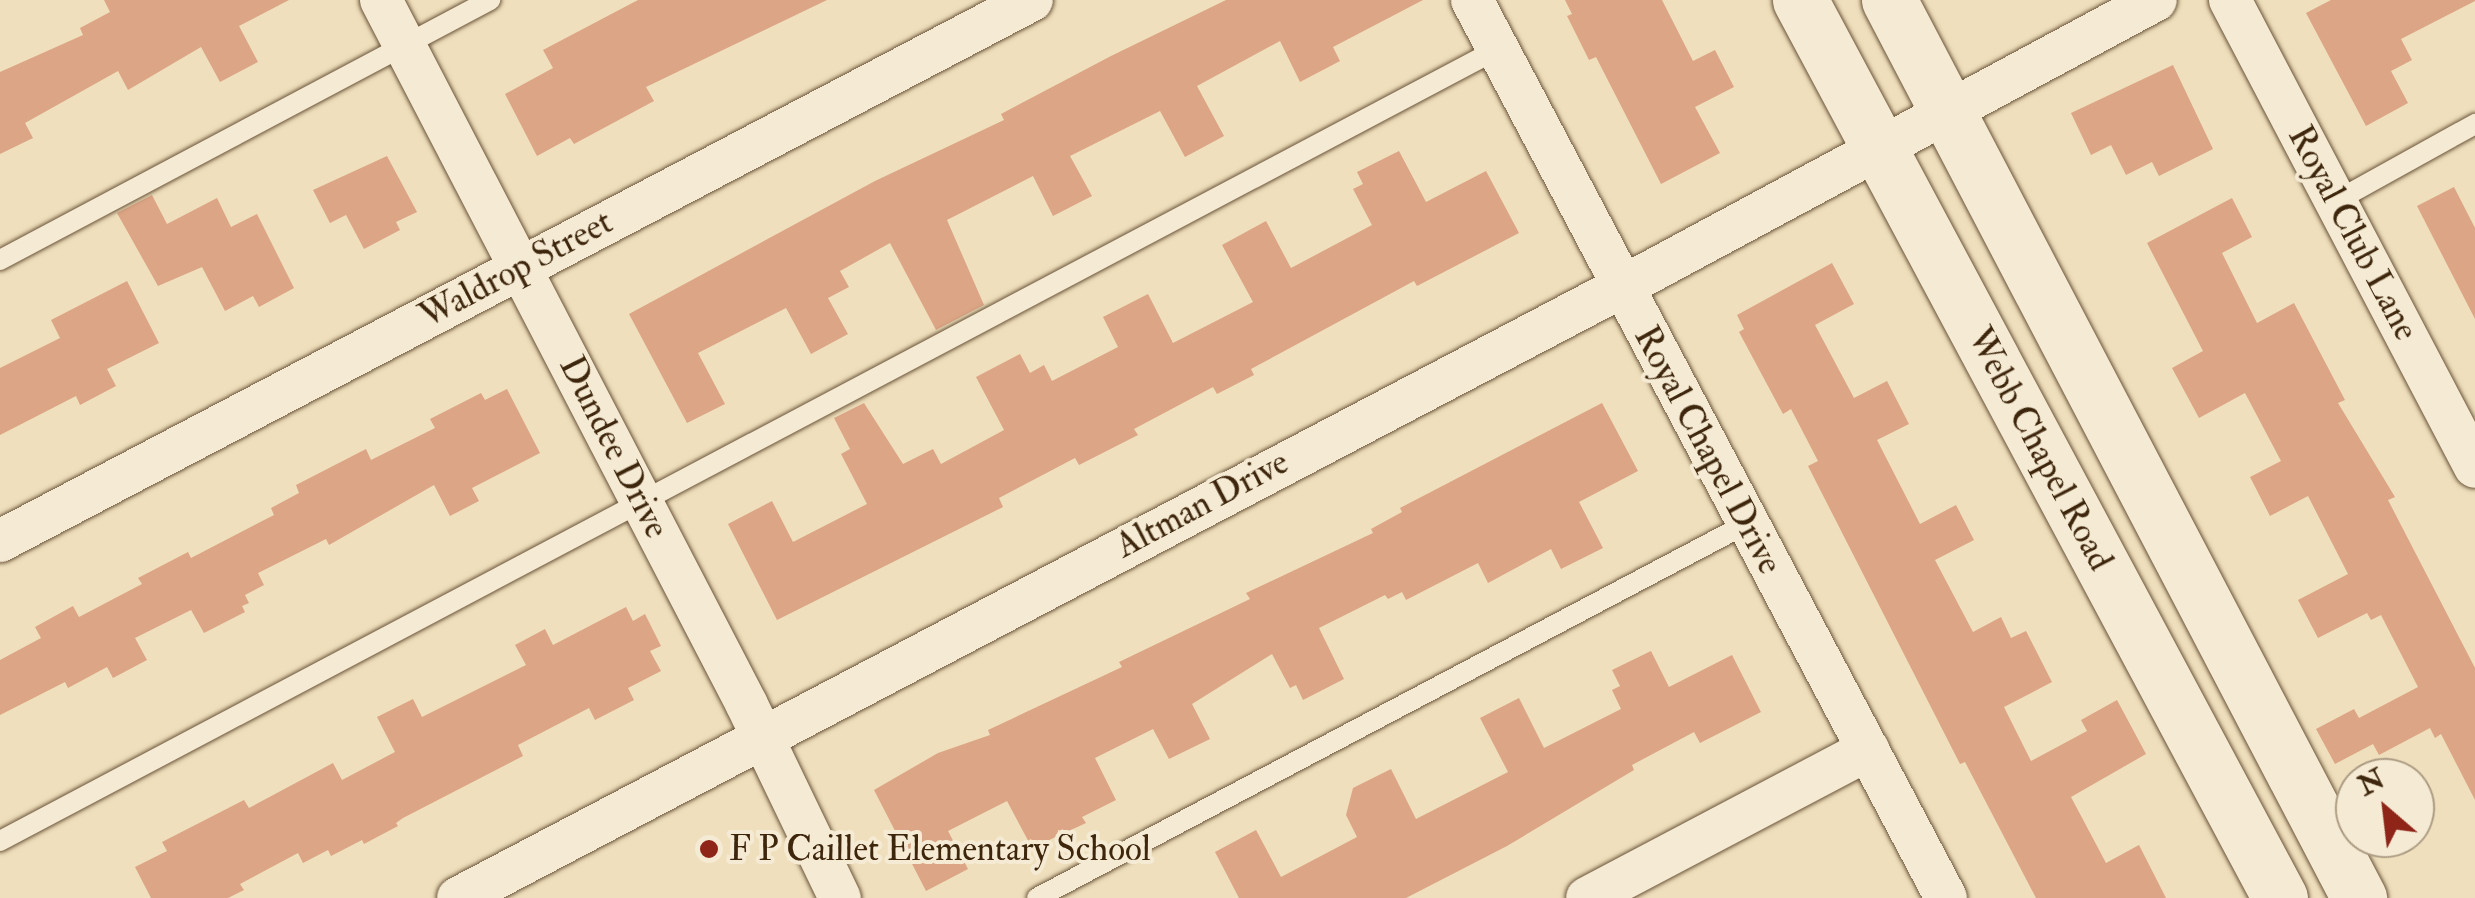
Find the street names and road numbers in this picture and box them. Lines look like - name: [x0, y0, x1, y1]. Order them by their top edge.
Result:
- street label: Royal Club Lane: [2279, 119, 2427, 347]
- street label: Waldrop Street: [412, 201, 620, 337]
- street label: Royal Chapel Drive: [1625, 319, 1791, 581]
- street label: Webb Chapel Road: [1958, 320, 2122, 578]
- street label: Dundee Drive: [550, 349, 678, 545]
- street label: Altman Drive: [1109, 441, 1295, 567]

